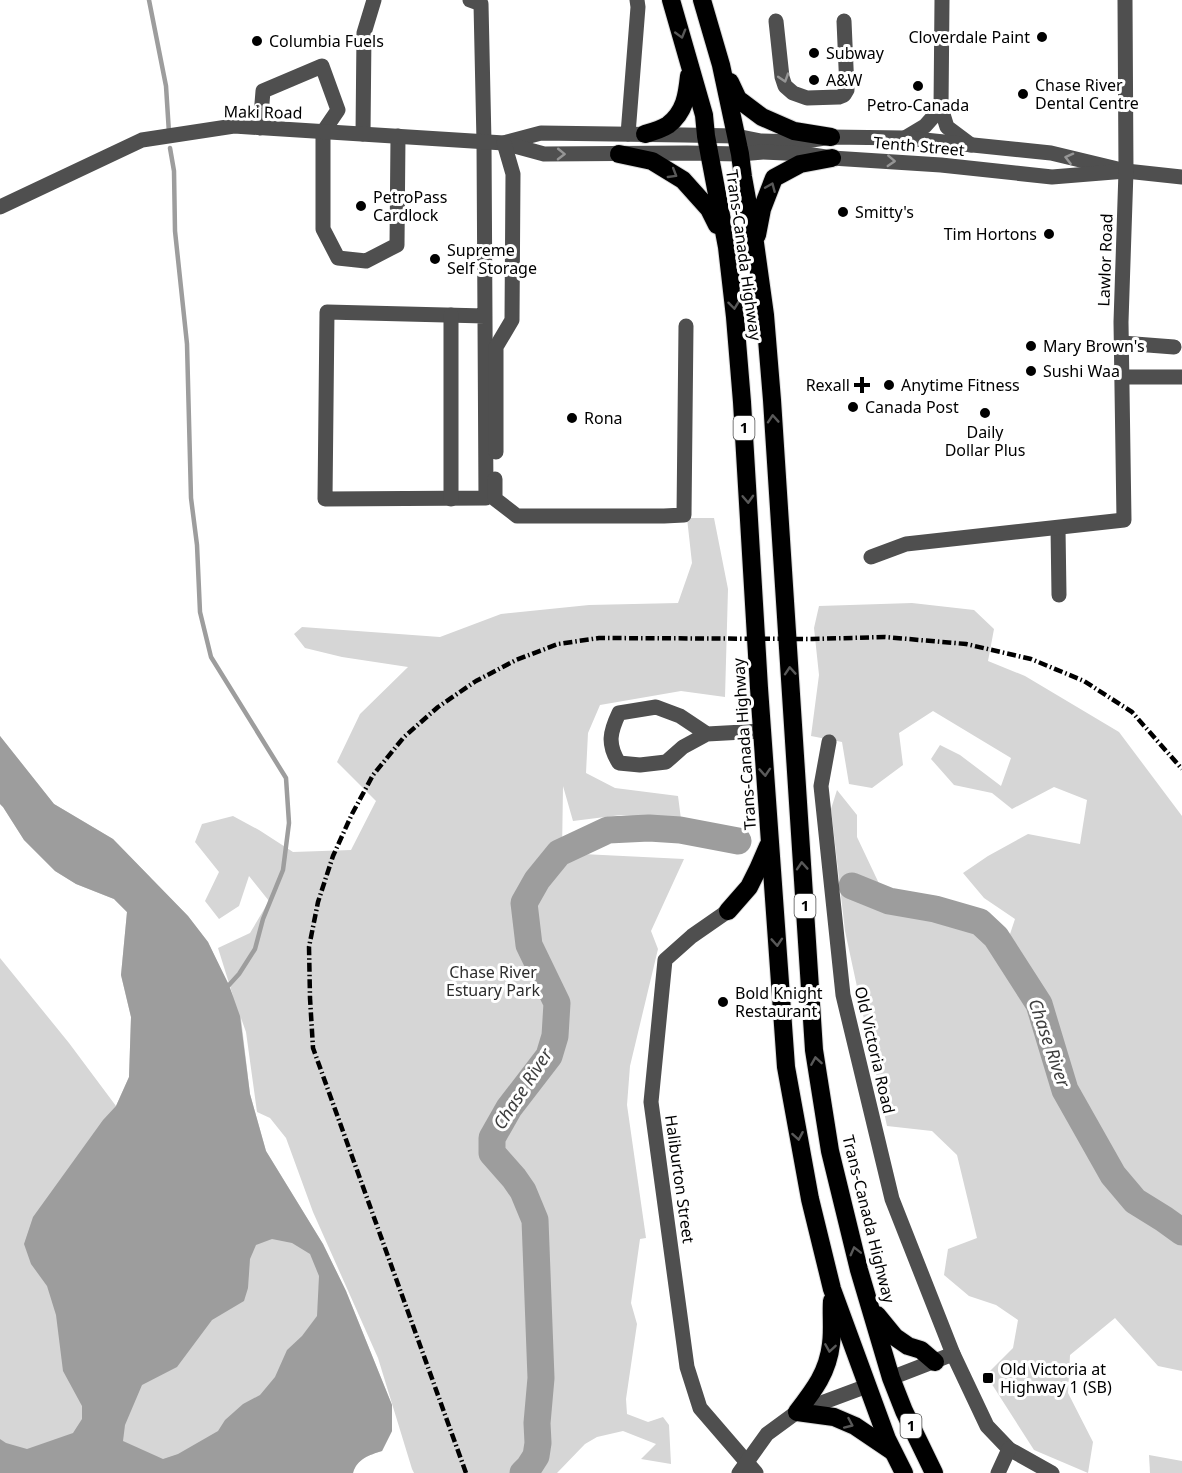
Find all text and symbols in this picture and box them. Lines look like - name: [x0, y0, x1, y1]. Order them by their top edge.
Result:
- place label: Cloverdale Paint: [908, 26, 1030, 48]
- one-way arrow: [673, 29, 686, 39]
- place label: Columbia Fuels: [269, 30, 384, 52]
- marker: Cloverdale Paint: [1035, 30, 1049, 44]
- marker: Columbia Fuels: [250, 34, 264, 48]
- place label: Subway: [826, 42, 885, 64]
- marker: Subway: [807, 46, 821, 60]
- place label: A&W: [826, 69, 863, 91]
- one-way arrow: [777, 72, 789, 83]
- marker: A&W: [807, 73, 821, 87]
- place label: Chase River Dental Centre: [1035, 74, 1139, 114]
- marker: Petro-Canada: [911, 79, 925, 93]
- marker: Chase River Dental Centre: [1016, 87, 1030, 101]
- place label: Petro-Canada: [867, 94, 969, 116]
- street label: Maki Road: [223, 100, 303, 124]
- street label: Tenth Street: [873, 131, 966, 161]
- one-way arrow: [556, 148, 565, 160]
- one-way arrow: [1064, 152, 1074, 165]
- one-way arrow: [886, 154, 895, 167]
- one-way arrow: [667, 166, 677, 178]
- street label: Trans-Canada Highway: [721, 168, 767, 343]
- one-way arrow: [764, 182, 776, 193]
- place label: PetroPass Cardlock: [373, 186, 447, 226]
- marker: PetroPass Cardlock: [354, 199, 368, 213]
- place label: Smitty's: [855, 201, 914, 223]
- marker: Smitty's: [836, 205, 850, 219]
- street label: Lawlor Road: [1092, 213, 1118, 307]
- place label: Tim Hortons: [944, 223, 1037, 245]
- marker: Tim Hortons: [1042, 227, 1056, 241]
- place label: Supreme Self Storage: [447, 239, 537, 279]
- marker: Supreme Self Storage: [428, 252, 442, 266]
- one-way arrow: [727, 300, 739, 309]
- place label: Mary Brown's: [1043, 335, 1145, 357]
- marker: Mary Brown's: [1024, 339, 1038, 353]
- place label: Sushi Waa: [1043, 360, 1120, 382]
- marker: Sushi Waa: [1024, 364, 1038, 378]
- place label: Rexall: [806, 374, 850, 396]
- place label: Anytime Fitness: [901, 374, 1020, 396]
- marker: Rexall: [855, 378, 869, 392]
- marker: Anytime Fitness: [882, 378, 896, 392]
- place label: Canada Post: [865, 396, 959, 418]
- marker: Canada Post: [846, 400, 860, 414]
- marker: Daily Dollar Plus: [978, 406, 992, 420]
- place label: Rona: [584, 407, 623, 429]
- marker: Rona: [565, 411, 579, 425]
- one-way arrow: [767, 414, 780, 423]
- road number: 1: [734, 416, 754, 440]
- place label: Daily Dollar Plus: [945, 421, 1025, 461]
- one-way arrow: [741, 495, 754, 504]
- street label: Trans-Canada Highway: [727, 656, 761, 831]
- one-way arrow: [783, 667, 796, 676]
- one-way arrow: [758, 768, 771, 777]
- one-way arrow: [796, 861, 809, 870]
- road number: 1: [794, 894, 816, 918]
- one-way arrow: [770, 937, 783, 947]
- park label: Chase River Estuary Park: [446, 961, 540, 1001]
- place label: Bold Knight Restaurant: [735, 982, 823, 1022]
- street label: Old Victoria Road: [850, 984, 900, 1116]
- marker: Bold Knight Restaurant: [716, 995, 730, 1009]
- water label: Chase River: [1024, 995, 1077, 1091]
- water label: Chase River: [487, 1043, 558, 1134]
- one-way arrow: [810, 1056, 823, 1066]
- street label: Haliburton Street: [660, 1113, 700, 1245]
- one-way arrow: [791, 1130, 804, 1140]
- street label: Trans-Canada Highway: [837, 1133, 901, 1306]
- one-way arrow: [849, 1247, 862, 1257]
- one-way arrow: [824, 1342, 837, 1352]
- place label: Old Victoria at Highway 1 (SB): [1000, 1358, 1112, 1398]
- marker: Old Victoria at Highway 1 (SB): [981, 1371, 995, 1385]
- road number: 1: [900, 1414, 922, 1438]
- one-way arrow: [842, 1416, 853, 1428]

